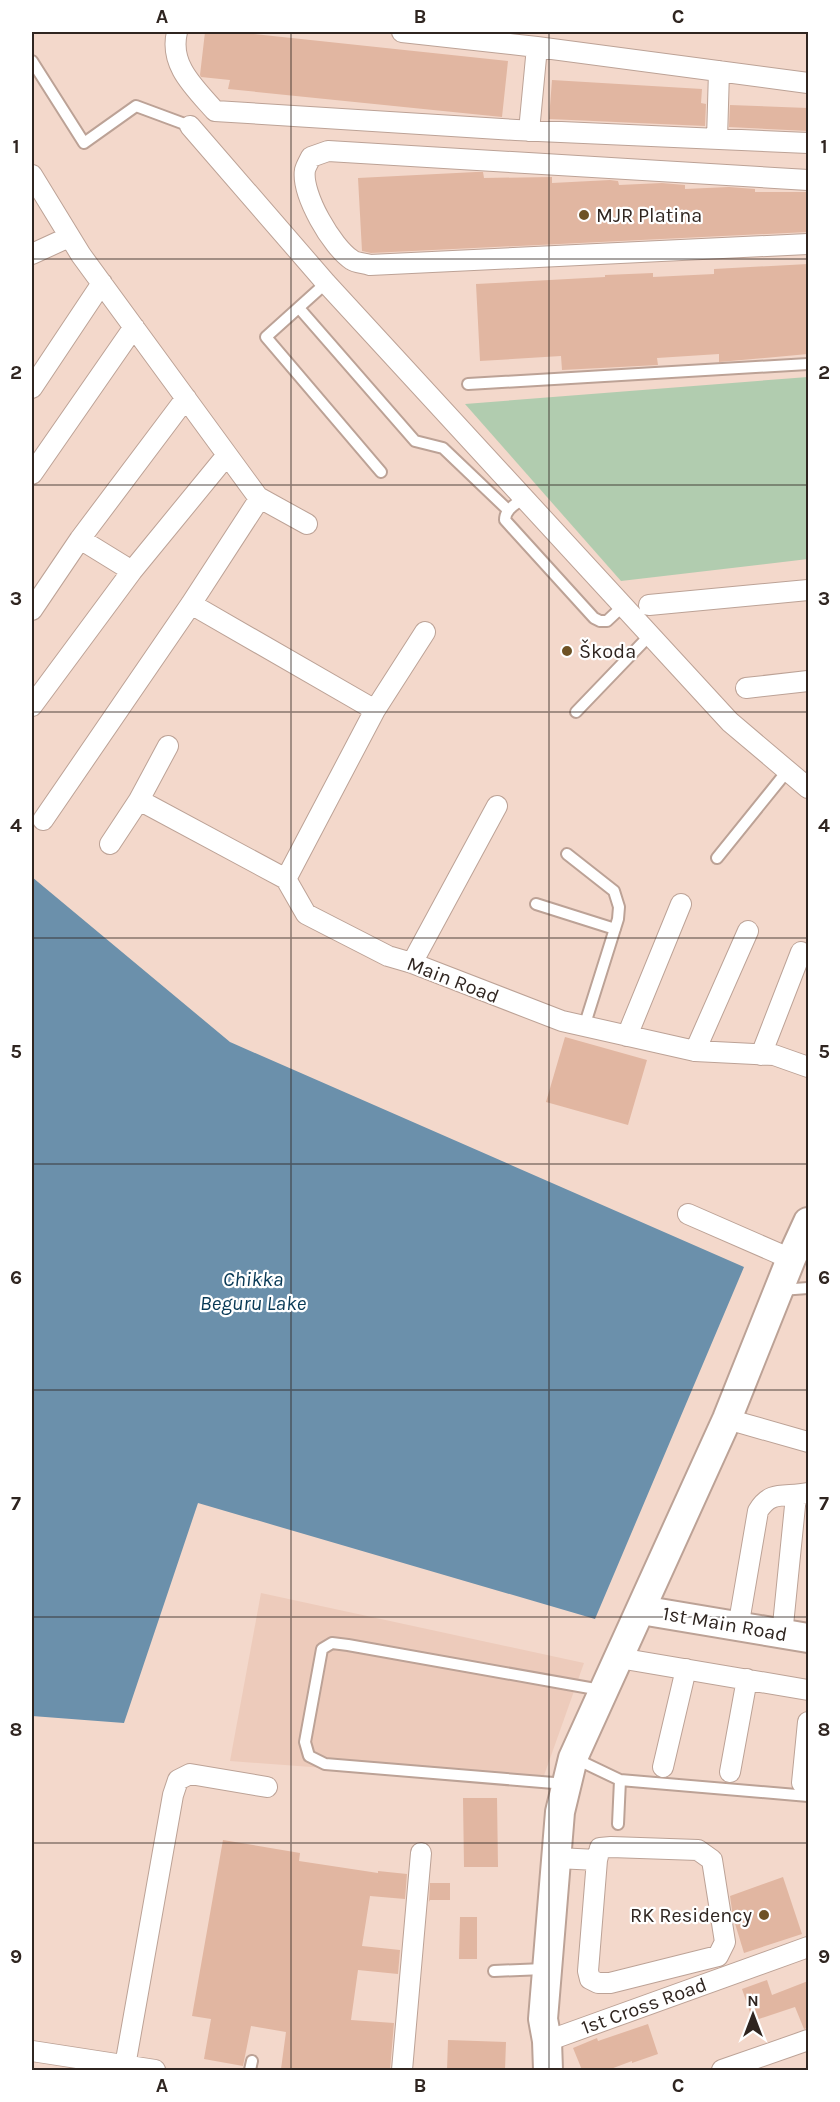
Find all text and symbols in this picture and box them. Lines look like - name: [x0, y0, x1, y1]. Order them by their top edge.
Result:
- text: A: [156, 5, 169, 28]
- text: B: [414, 5, 426, 28]
- text: C: [672, 5, 684, 28]
- text: 1: [12, 135, 20, 158]
- text: 1: [820, 135, 828, 158]
- place label: MJR Platina: [596, 204, 702, 227]
- marker: MJR Platina: [577, 208, 591, 222]
- text: 2: [10, 361, 22, 384]
- text: 2: [818, 361, 830, 384]
- text: 3: [10, 587, 22, 610]
- text: 3: [818, 587, 830, 610]
- place label: Škoda: [579, 639, 636, 663]
- marker: Škoda: [560, 644, 574, 658]
- text: 4: [10, 814, 22, 837]
- text: 4: [818, 814, 830, 837]
- street label: Main Road: [404, 952, 502, 1008]
- text: 5: [10, 1040, 22, 1063]
- text: 5: [818, 1040, 830, 1063]
- text: 6: [10, 1266, 22, 1289]
- text: 6: [818, 1266, 830, 1289]
- water label: Chikka Beguru Lake: [200, 1267, 307, 1315]
- text: 7: [11, 1492, 21, 1515]
- text: 7: [819, 1492, 829, 1515]
- street label: 1st Main Road: [661, 1602, 789, 1646]
- text: 8: [10, 1718, 22, 1741]
- text: 8: [818, 1718, 830, 1741]
- place label: RK Residency: [630, 1904, 752, 1927]
- marker: RK Residency: [757, 1908, 771, 1922]
- text: 9: [10, 1945, 22, 1968]
- text: 9: [818, 1945, 830, 1968]
- street label: 1st Cross Road: [578, 1973, 710, 2039]
- north arrow: [723, 1985, 783, 2045]
- text: N: [747, 1991, 759, 2010]
- text: A: [156, 2074, 169, 2097]
- text: B: [414, 2074, 426, 2097]
- text: C: [672, 2074, 684, 2097]

